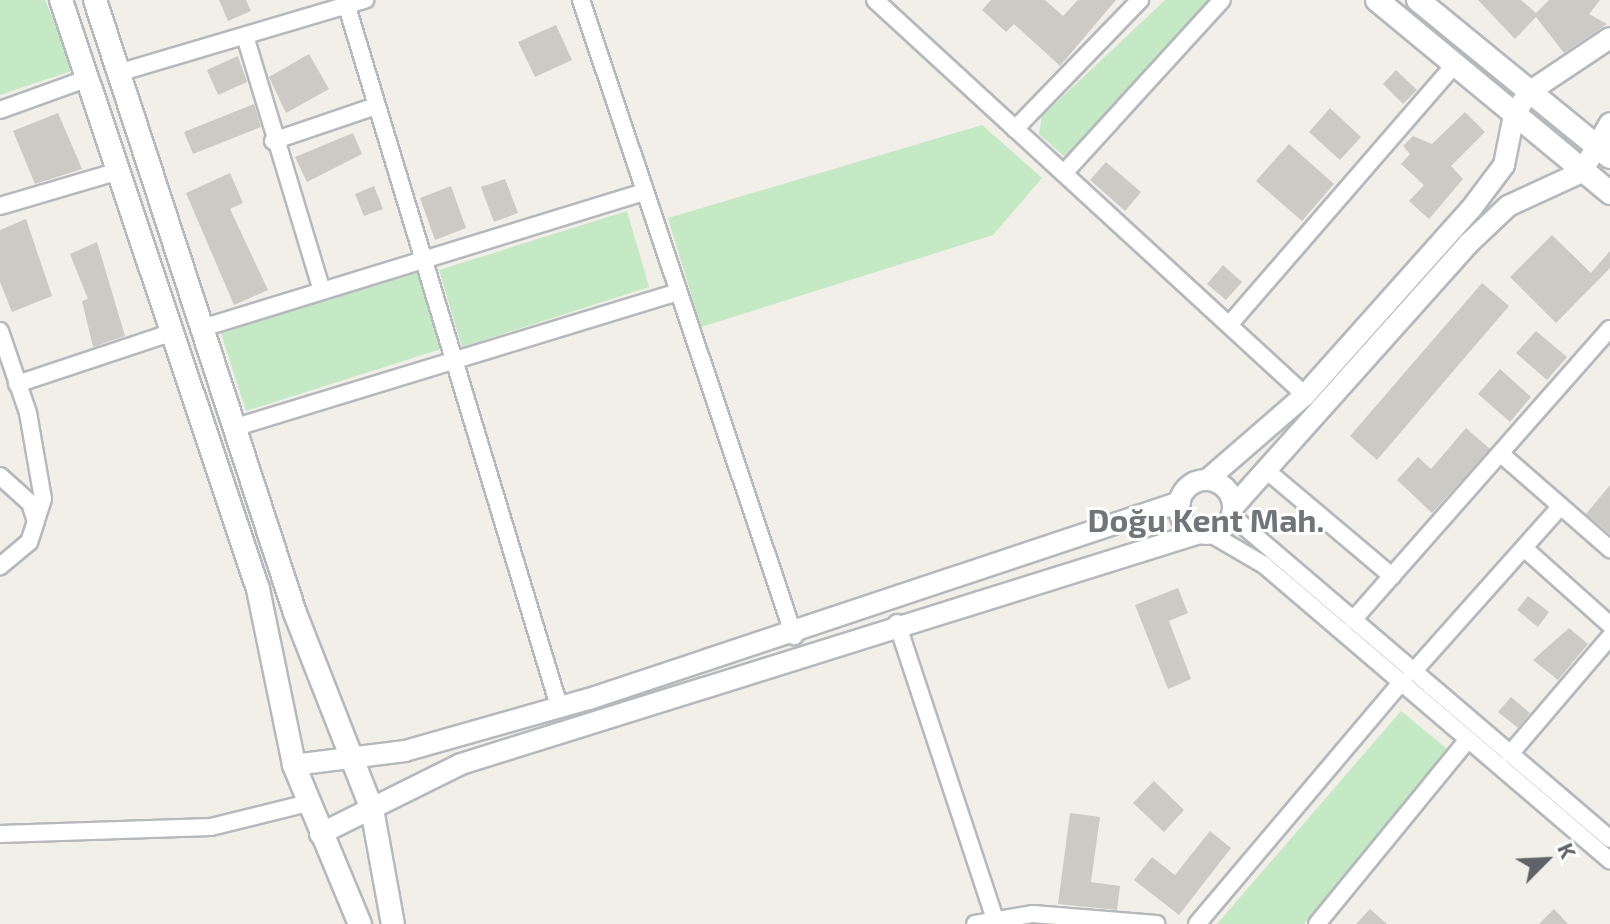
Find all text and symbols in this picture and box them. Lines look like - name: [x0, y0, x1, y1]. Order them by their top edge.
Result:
- district label: Doğu Kent Mah.: [1088, 500, 1324, 538]
- north arrow: [1506, 820, 1586, 900]
- text: K: [1553, 839, 1583, 862]

